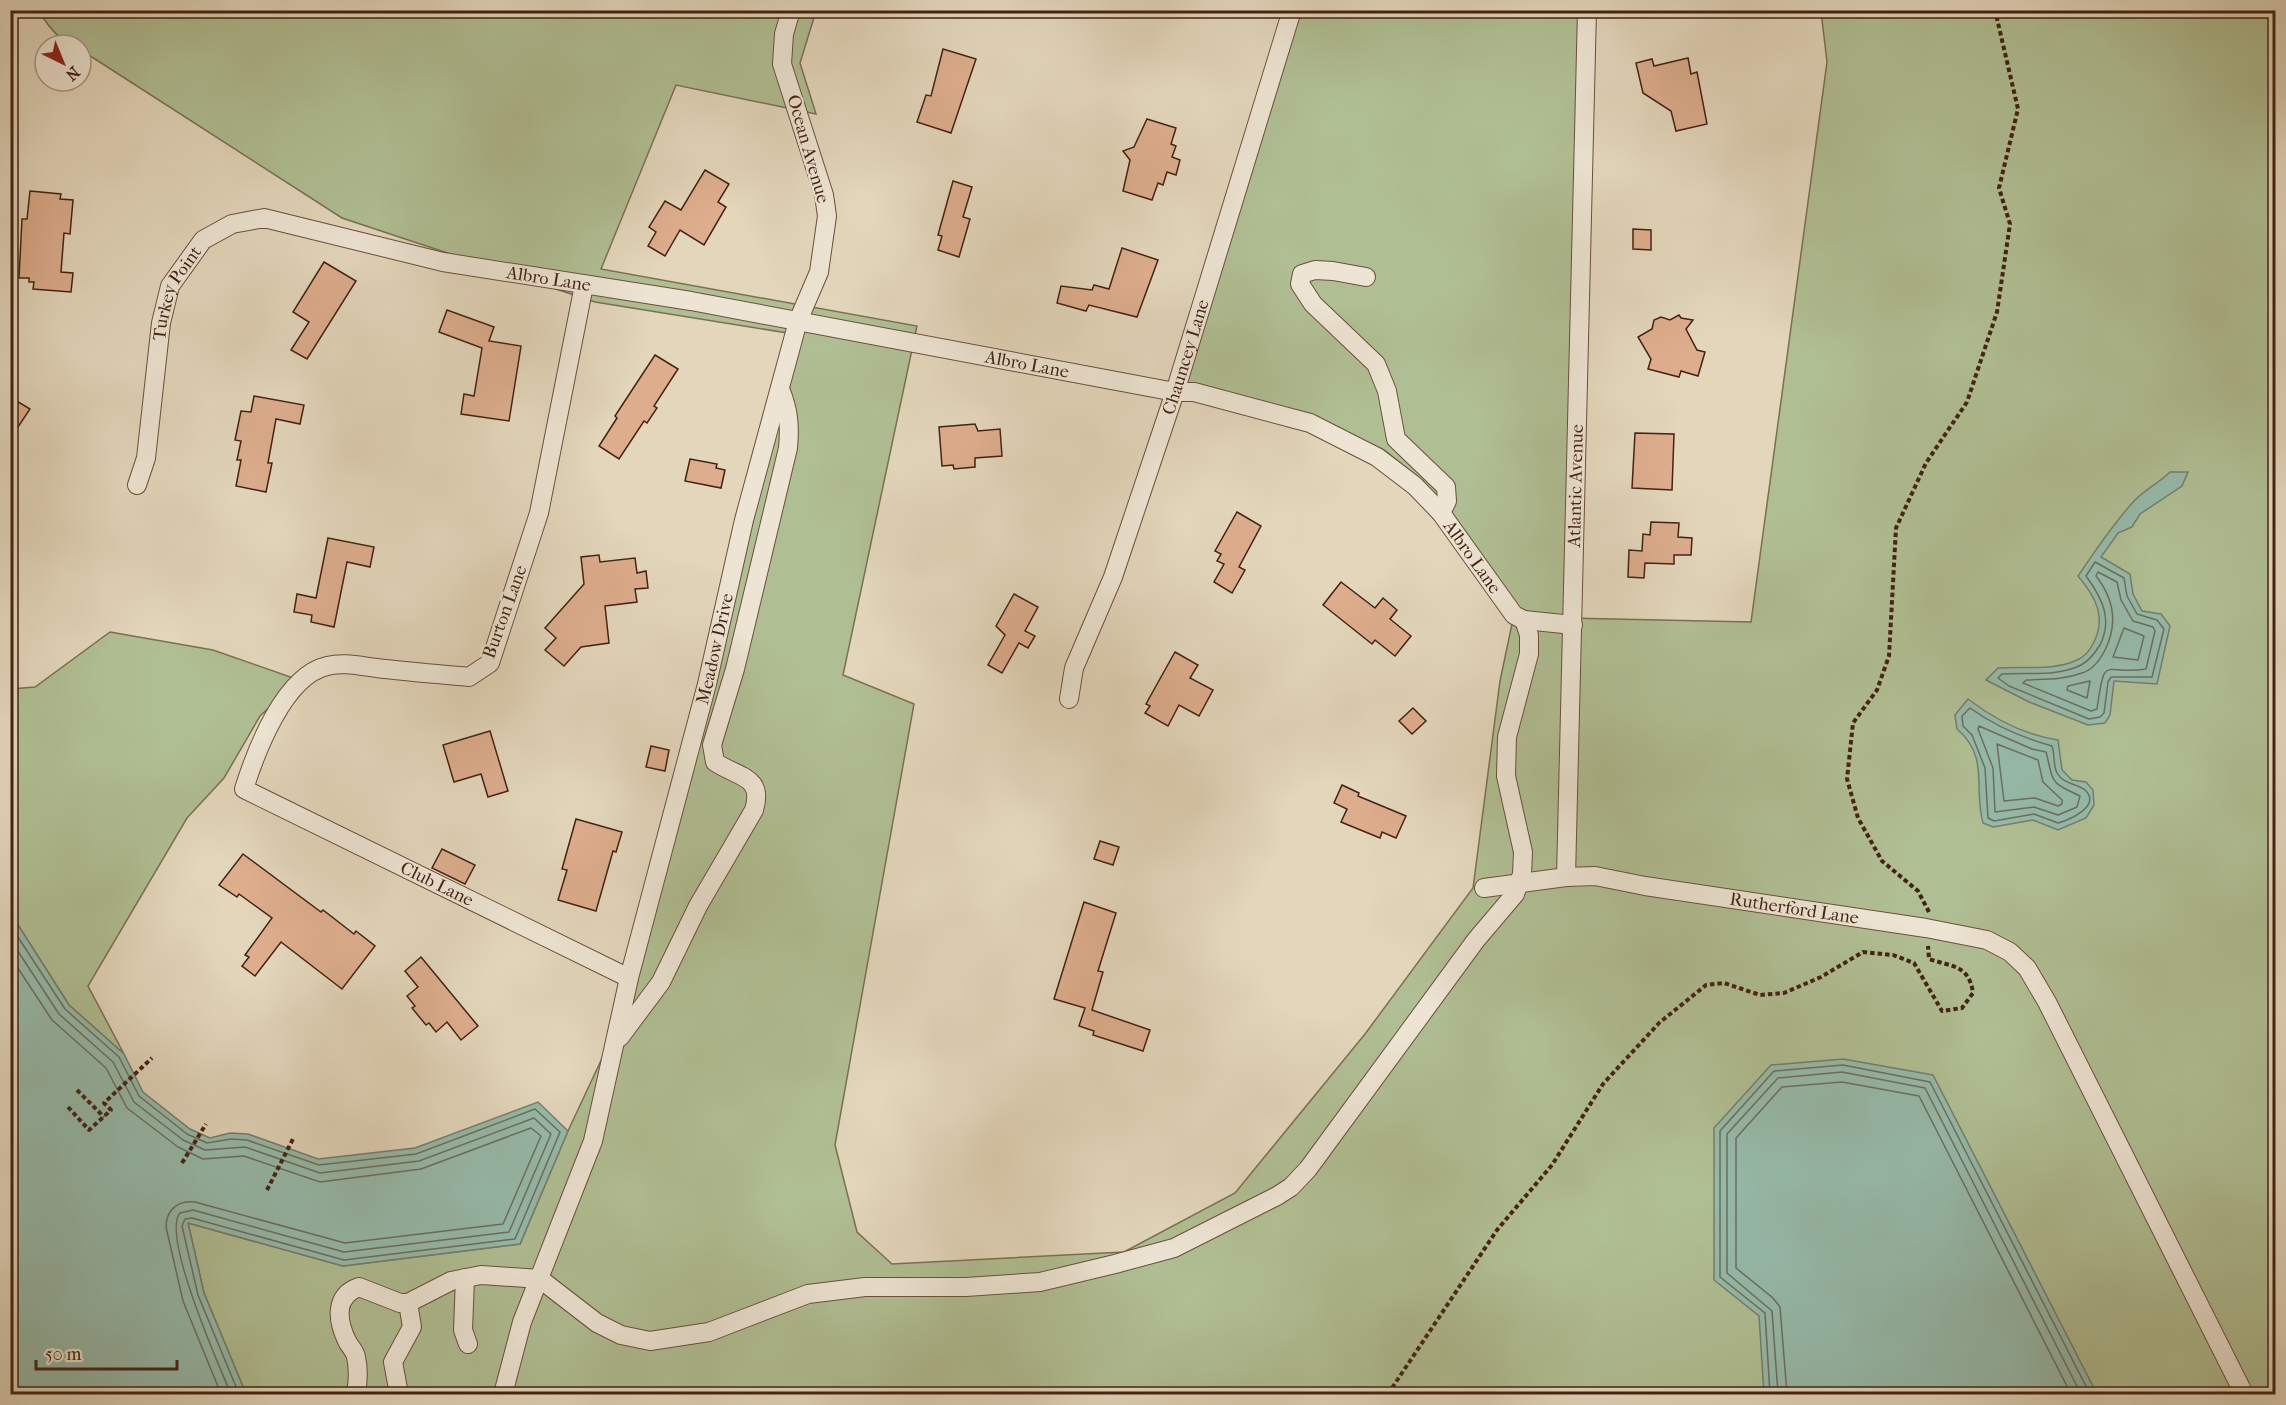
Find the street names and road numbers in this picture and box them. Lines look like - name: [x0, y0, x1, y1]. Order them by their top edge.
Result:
- street label: Ocean Avenue: [782, 92, 834, 206]
- street label: Turkey Point: [149, 241, 206, 341]
- street label: Albro Lane: [504, 261, 592, 296]
- street label: Chauncey Lane: [1158, 297, 1213, 417]
- street label: Albro Lane: [982, 346, 1071, 382]
- street label: Atlantic Avenue: [1563, 424, 1587, 549]
- street label: Albro Lane: [1439, 515, 1506, 598]
- street label: Burton Lane: [478, 562, 532, 662]
- street label: Meadow Drive: [692, 591, 738, 707]
- street label: Club Lane: [397, 857, 477, 911]
- street label: Rutherford Lane: [1728, 888, 1860, 928]

